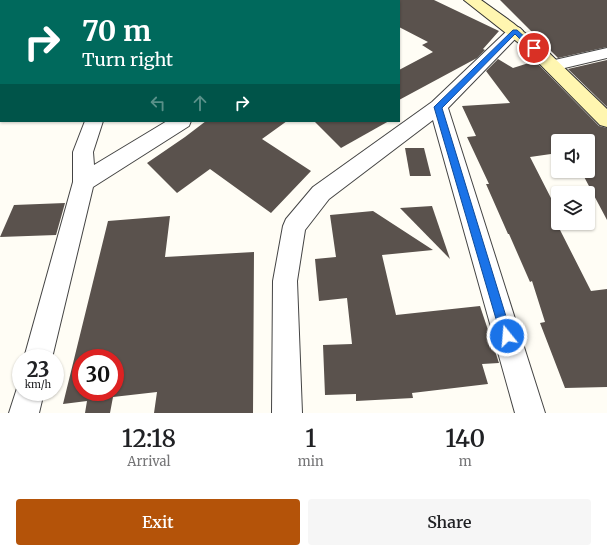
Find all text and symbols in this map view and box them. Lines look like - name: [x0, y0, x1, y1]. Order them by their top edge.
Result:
- text: 70 m: [82, 13, 151, 49]
- icon: right: [16, 16, 68, 68]
- pin: [517, 31, 551, 65]
- icon: arrive: [523, 37, 545, 59]
- text: Turn right: [82, 48, 173, 71]
- icon: left: [147, 92, 169, 114]
- icon: ahead: [189, 92, 211, 114]
- icon: right: [231, 92, 253, 114]
- map controls: [551, 134, 595, 230]
- button: sound: [551, 134, 595, 178]
- button: layers: [551, 186, 595, 230]
- position arrow: [486, 315, 528, 357]
- speed limit sign: 30: [72, 349, 124, 401]
- text: 23: [27, 357, 49, 382]
- text: km/h: [25, 378, 51, 391]
- text: 12:18: [122, 423, 176, 454]
- text: 1: [305, 423, 316, 454]
- text: 140: [445, 423, 485, 454]
- text: Arrival: [127, 453, 171, 470]
- text: min: [298, 453, 324, 470]
- text: m: [459, 453, 472, 470]
- button: Exit: [16, 499, 300, 545]
- button: Share: [308, 499, 591, 545]

